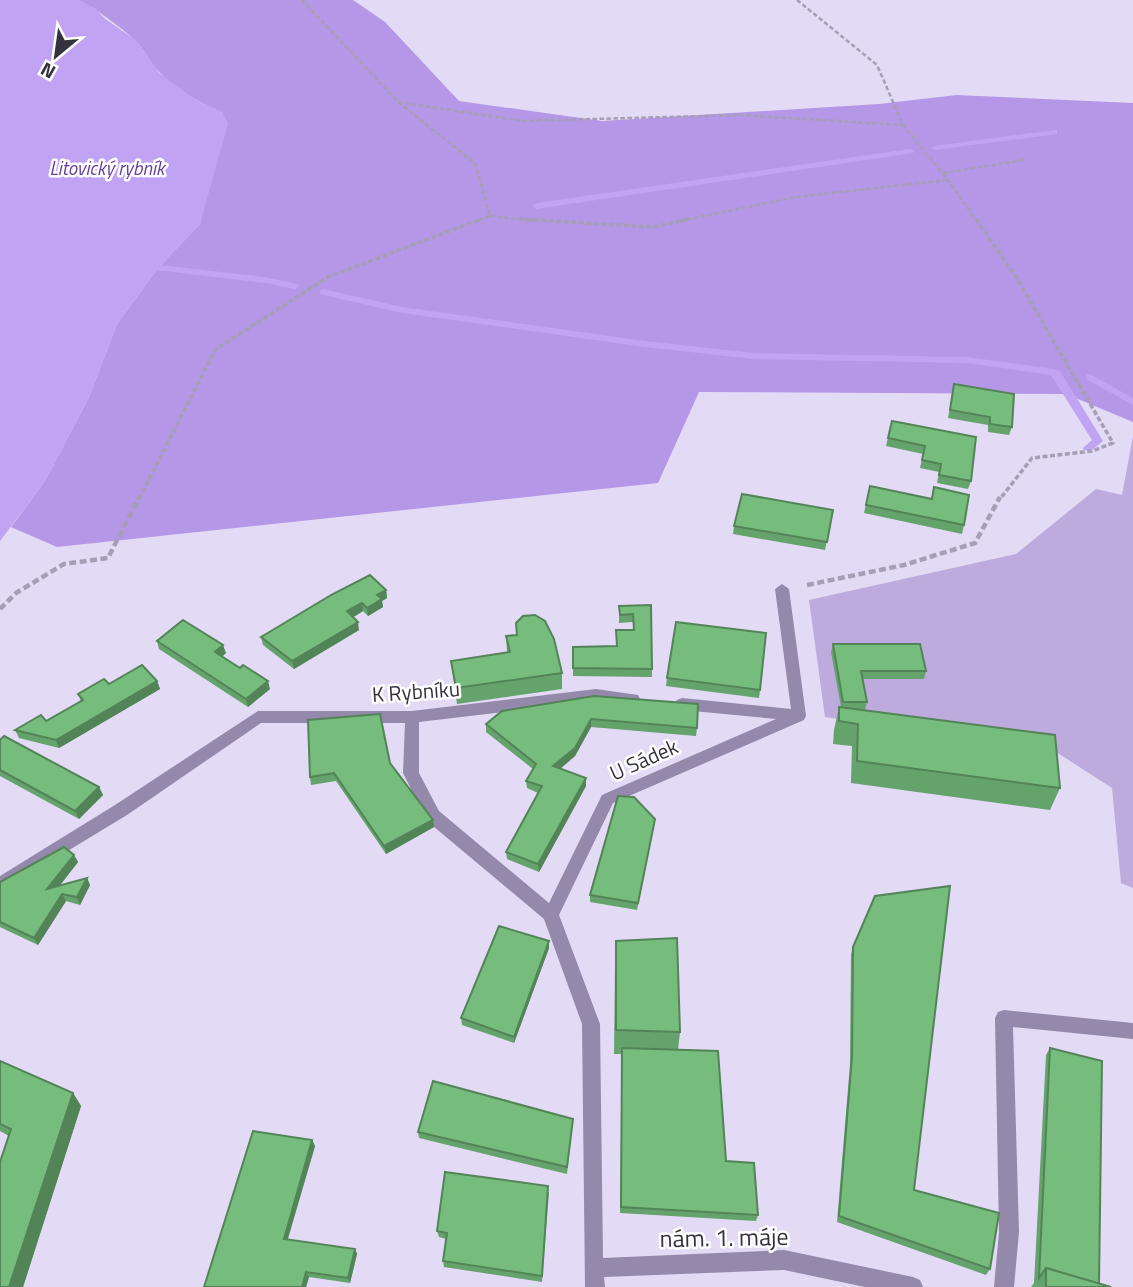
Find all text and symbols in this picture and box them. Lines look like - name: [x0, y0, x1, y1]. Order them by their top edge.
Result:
- north arrow: [21, 21, 91, 91]
- text: N: [35, 55, 60, 87]
- water label: Litovický rybník: [49, 153, 167, 182]
- street label: K Rybníku: [371, 672, 461, 710]
- street label: U Sádek: [604, 730, 683, 788]
- street label: nám. 1. máje: [659, 1218, 789, 1256]

